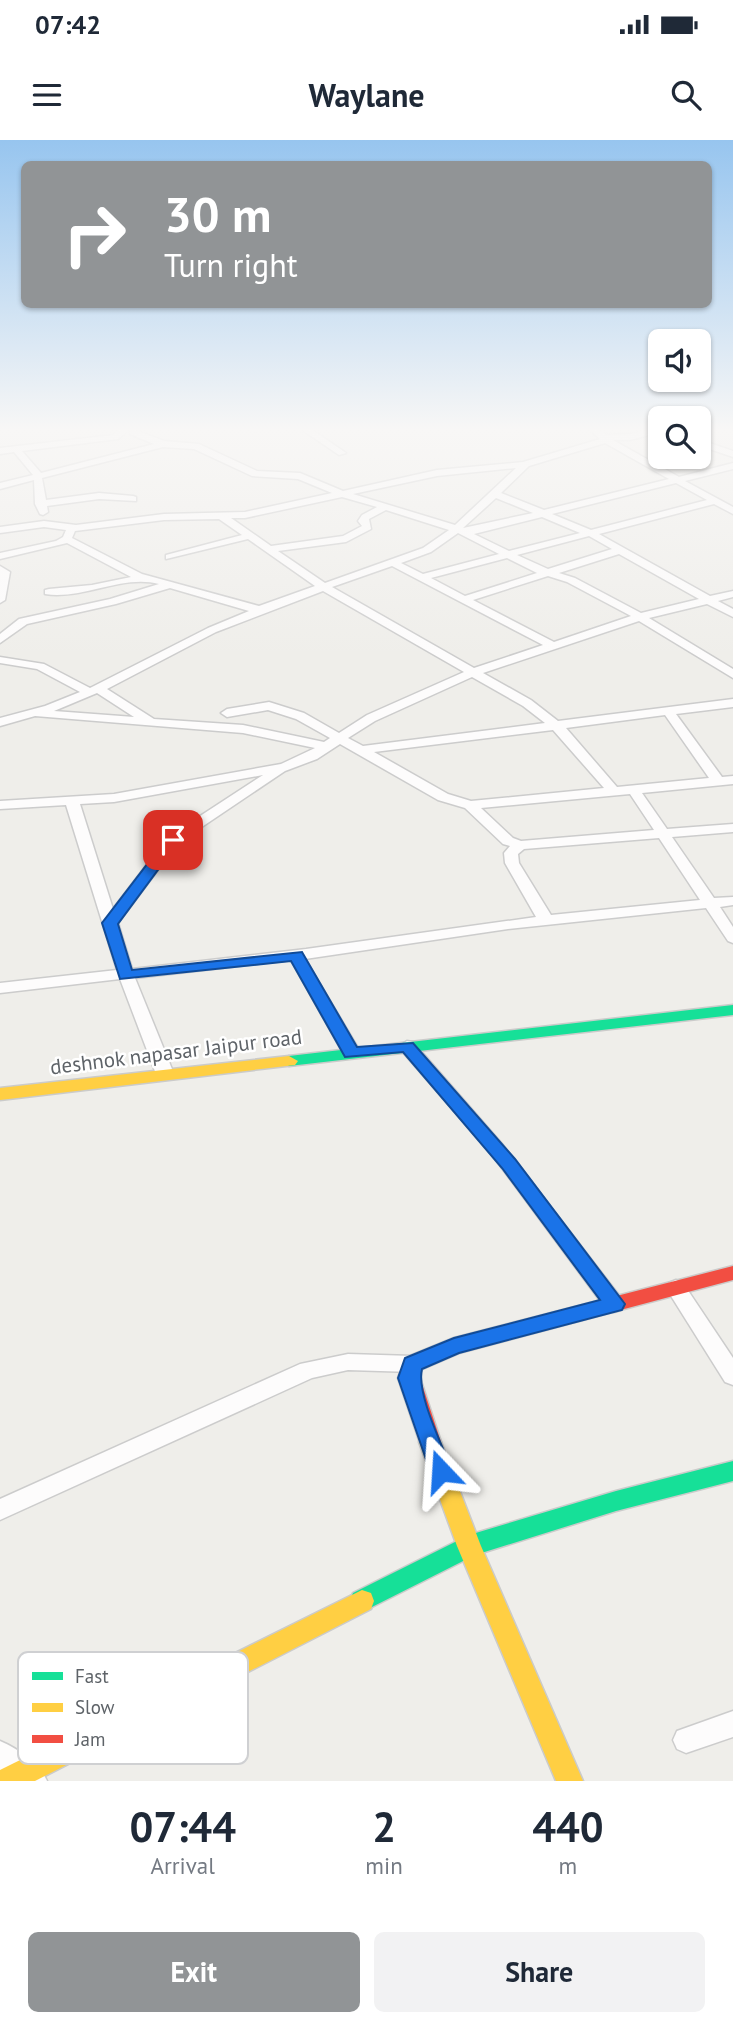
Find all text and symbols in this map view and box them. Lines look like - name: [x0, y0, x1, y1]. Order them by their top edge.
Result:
- text: 07:42: [35, 8, 101, 41]
- text: Waylane: [308, 74, 425, 116]
- icon: menu: [28, 76, 66, 114]
- icon: search: [667, 76, 705, 114]
- text: 30 m: [164, 182, 271, 246]
- icon: right: [49, 189, 140, 280]
- text: Turn right: [164, 244, 298, 286]
- map controls: [648, 329, 711, 469]
- button: sound: [648, 329, 711, 392]
- button: search: [648, 406, 711, 469]
- pin: [143, 810, 203, 870]
- icon: arrive: [154, 821, 192, 859]
- street label: deshnok napasar Jaipur road: [49, 1023, 303, 1080]
- position arrow: [404, 1434, 478, 1508]
- legend: [18, 1652, 248, 1764]
- text: Fast: [75, 1664, 109, 1688]
- text: Slow: [75, 1695, 115, 1719]
- text: Jam: [74, 1727, 105, 1751]
- text: 07:44: [129, 1799, 236, 1854]
- text: 2: [372, 1799, 396, 1854]
- text: 440: [532, 1799, 604, 1854]
- text: Arrival: [150, 1851, 215, 1880]
- text: min: [365, 1851, 403, 1880]
- text: m: [559, 1851, 577, 1880]
- button: Exit: [28, 1932, 360, 2012]
- button: Share: [374, 1932, 705, 2012]

